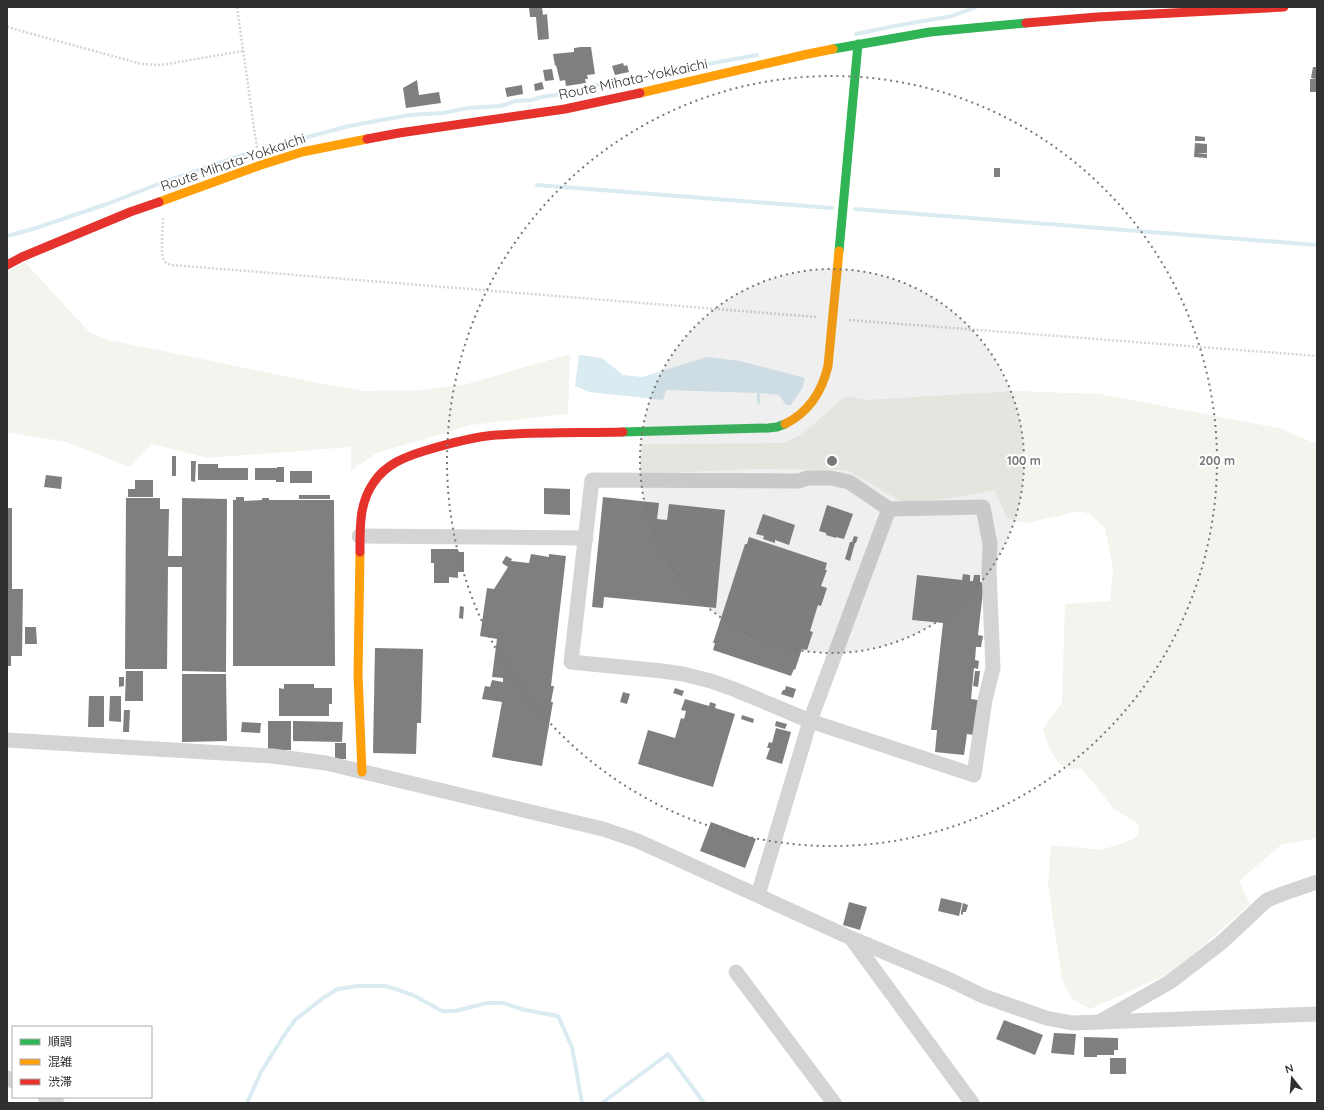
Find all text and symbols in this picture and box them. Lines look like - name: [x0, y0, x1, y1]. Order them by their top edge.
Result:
- street label: Route Mihata-Yokkaichi: [557, 54, 709, 104]
- street label: Route Mihata-Yokkaichi: [158, 129, 308, 195]
- text: 100 m: [1007, 453, 1041, 468]
- text: 200 m: [1199, 453, 1235, 468]
- centre of rings: [825, 454, 839, 468]
- legend: [12, 1026, 152, 1098]
- text: 順調: [48, 1034, 72, 1049]
- text: 混雑: [48, 1054, 72, 1069]
- north arrow: [1272, 1058, 1312, 1098]
- text: N: [1283, 1061, 1295, 1076]
- text: 渋滞: [48, 1074, 72, 1089]

